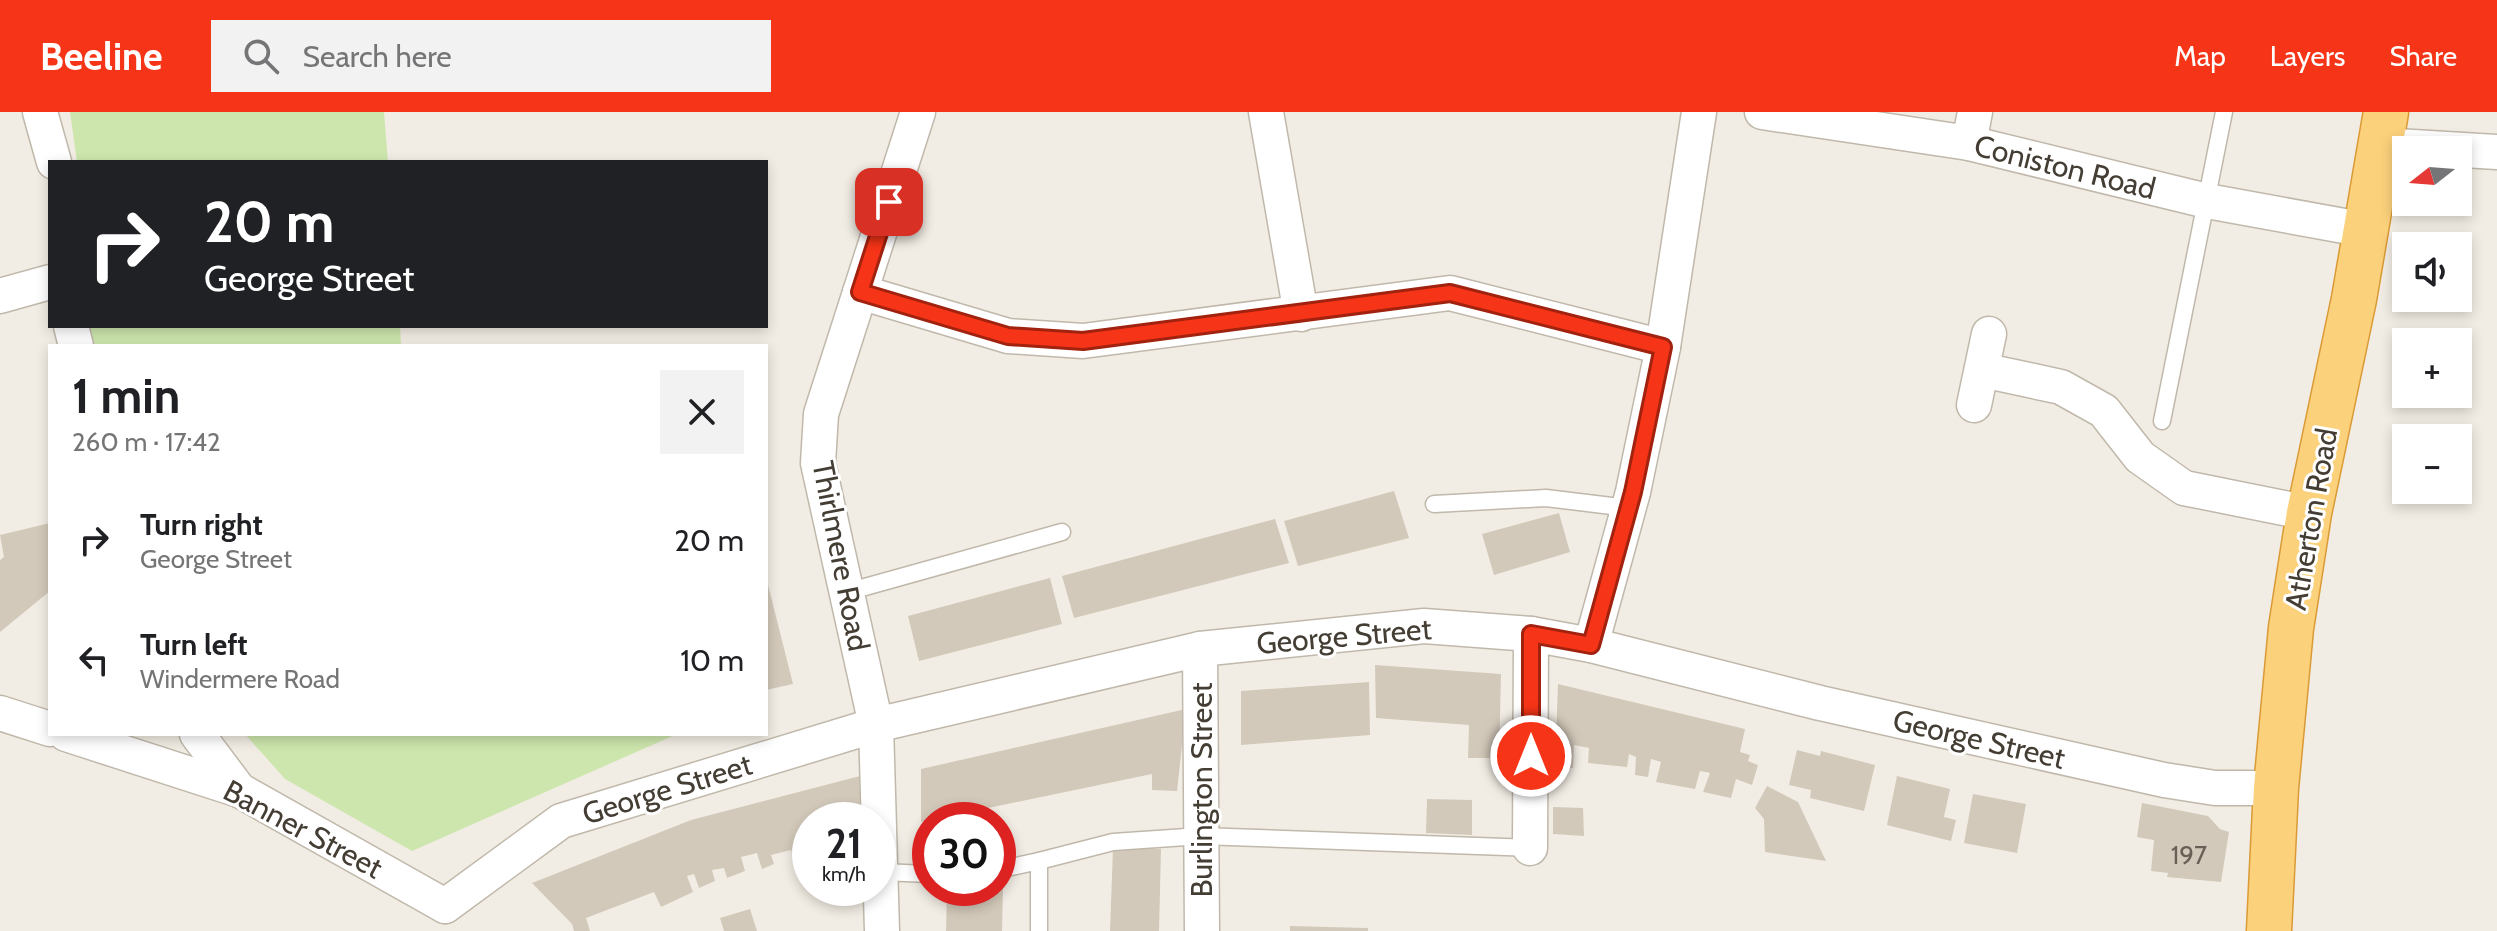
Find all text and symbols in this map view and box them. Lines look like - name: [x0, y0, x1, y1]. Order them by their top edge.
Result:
- search box: [211, 20, 771, 92]
- text: Beeline: [40, 33, 163, 80]
- icon: search: [239, 34, 283, 78]
- text: Search here: [303, 38, 452, 75]
- text: Map: [2174, 39, 2226, 73]
- text: Layers: [2270, 39, 2345, 73]
- text: Share: [2389, 39, 2457, 73]
- street label: Coniston Road: [1971, 127, 2159, 207]
- north arrow: [2392, 136, 2472, 216]
- map controls: [2392, 136, 2472, 504]
- pin: [855, 168, 923, 236]
- icon: arrive: [867, 180, 911, 224]
- text: 20 m: [204, 188, 334, 256]
- icon: right: [72, 192, 176, 296]
- button: sound: [2392, 232, 2472, 312]
- text: George Street: [204, 256, 414, 300]
- button: +: [2392, 328, 2472, 408]
- text: 1 min: [72, 367, 180, 425]
- button: close: [660, 370, 744, 454]
- button: −: [2392, 424, 2472, 504]
- street label: Atherton Road: [2277, 425, 2345, 613]
- text: 260 m · 17:42: [72, 426, 221, 458]
- street label: Thirlmere Road: [804, 458, 878, 654]
- text: Turn right: [140, 506, 263, 543]
- icon: right: [72, 518, 116, 562]
- text: 20 m: [674, 522, 744, 559]
- text: George Street: [140, 543, 292, 575]
- street label: George Street: [1255, 610, 1433, 662]
- text: Turn left: [140, 626, 248, 663]
- icon: left: [72, 638, 116, 682]
- text: 10 m: [680, 642, 744, 679]
- text: Windermere Road: [140, 663, 340, 695]
- street label: Burlington Street: [1183, 682, 1220, 898]
- street label: George Street: [1889, 701, 2069, 777]
- position arrow: [1489, 714, 1573, 798]
- street label: George Street: [578, 746, 756, 832]
- street label: Banner Street: [217, 772, 389, 886]
- speed limit sign: 30: [912, 802, 1016, 906]
- text: 21: [826, 819, 862, 868]
- house number: 197: [2171, 839, 2207, 871]
- text: km/h: [822, 862, 866, 886]

